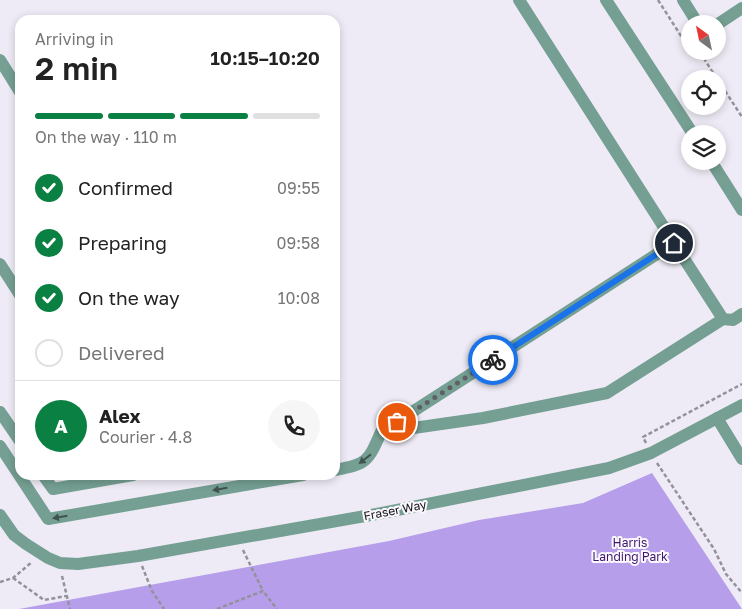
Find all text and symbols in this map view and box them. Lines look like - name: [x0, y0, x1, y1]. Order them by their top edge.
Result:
- north arrow: [681, 15, 726, 60]
- map controls: [681, 15, 726, 170]
- text: Arriving in: [35, 29, 114, 49]
- text: 10:15–10:20: [210, 46, 320, 69]
- text: 2 min: [35, 49, 118, 87]
- button: locate: [681, 70, 726, 115]
- button: layers: [681, 125, 726, 170]
- text: On the way · 110 m: [35, 127, 177, 147]
- icon: check: [35, 174, 63, 202]
- text: Confirmed: [78, 176, 173, 199]
- text: 09:55: [277, 178, 320, 198]
- pin: [653, 222, 695, 264]
- icon: check: [35, 229, 63, 257]
- icon: home: [660, 229, 688, 257]
- text: Preparing: [78, 231, 167, 254]
- text: 09:58: [277, 233, 320, 253]
- icon: check: [35, 284, 63, 312]
- text: On the way: [78, 286, 180, 309]
- text: 10:08: [278, 288, 320, 308]
- courier: [468, 335, 518, 385]
- text: Delivered: [78, 341, 165, 364]
- icon: bike: [479, 346, 507, 374]
- button: phone: [268, 400, 320, 452]
- pin: [376, 401, 418, 443]
- text: Alex: [99, 404, 140, 427]
- icon: bag: [383, 408, 411, 436]
- text: A: [54, 414, 68, 437]
- text: Courier · 4.8: [99, 427, 192, 447]
- one-way arrow: [358, 454, 371, 465]
- one-way arrow: [212, 486, 228, 494]
- street label: Fraser Way: [362, 496, 428, 523]
- one-way arrow: [52, 514, 68, 522]
- park label: Harris Landing Park: [592, 535, 668, 564]

